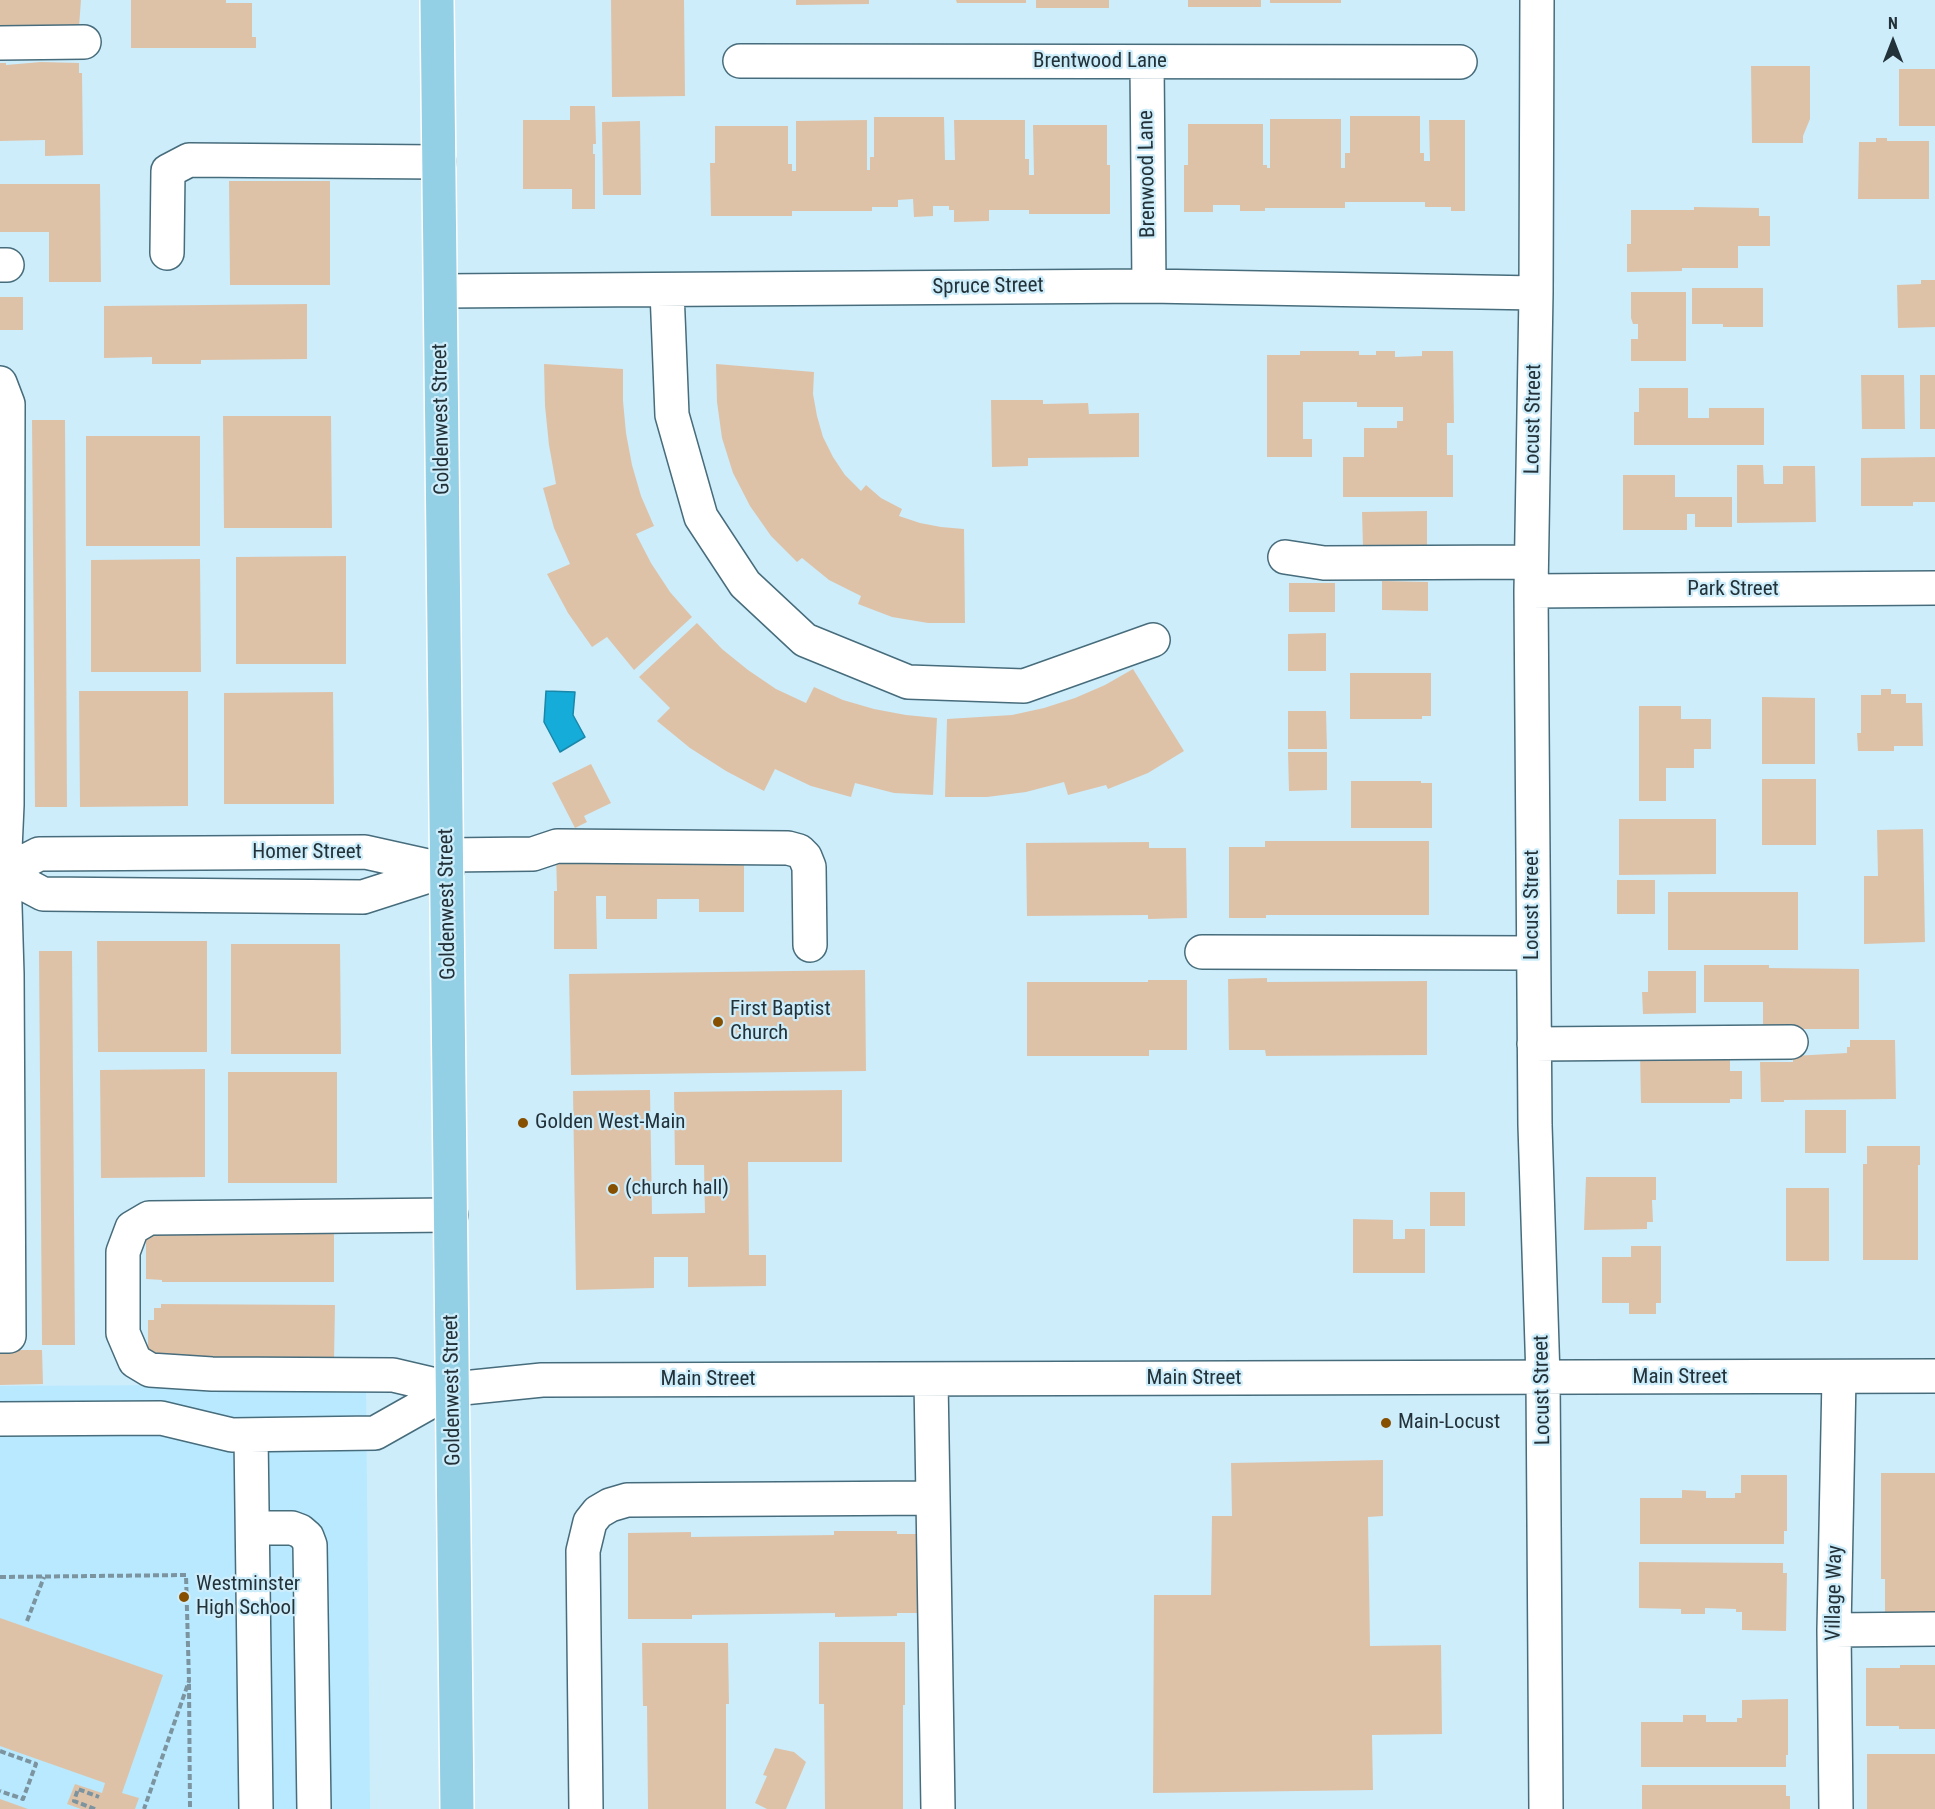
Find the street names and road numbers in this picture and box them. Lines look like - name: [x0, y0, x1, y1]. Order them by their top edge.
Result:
- street label: Brentwood Lane: [1033, 49, 1167, 75]
- street label: Brenwood Lane: [1134, 110, 1162, 238]
- street label: Spruce Street: [932, 273, 1044, 301]
- street label: Goldenwest Street: [428, 343, 456, 495]
- street label: Locust Street: [1520, 364, 1548, 474]
- street label: Park Street: [1687, 577, 1779, 603]
- street label: Goldenwest Street: [434, 828, 462, 980]
- street label: Homer Street: [252, 840, 362, 866]
- street label: Locust Street: [1520, 850, 1546, 960]
- street label: Goldenwest Street: [439, 1314, 467, 1466]
- street label: Locust Street: [1529, 1335, 1557, 1445]
- street label: Main Street: [1633, 1365, 1727, 1391]
- street label: Main Street: [1147, 1366, 1241, 1392]
- street label: Main Street: [661, 1367, 755, 1393]
- street label: Village Way: [1822, 1545, 1848, 1641]

